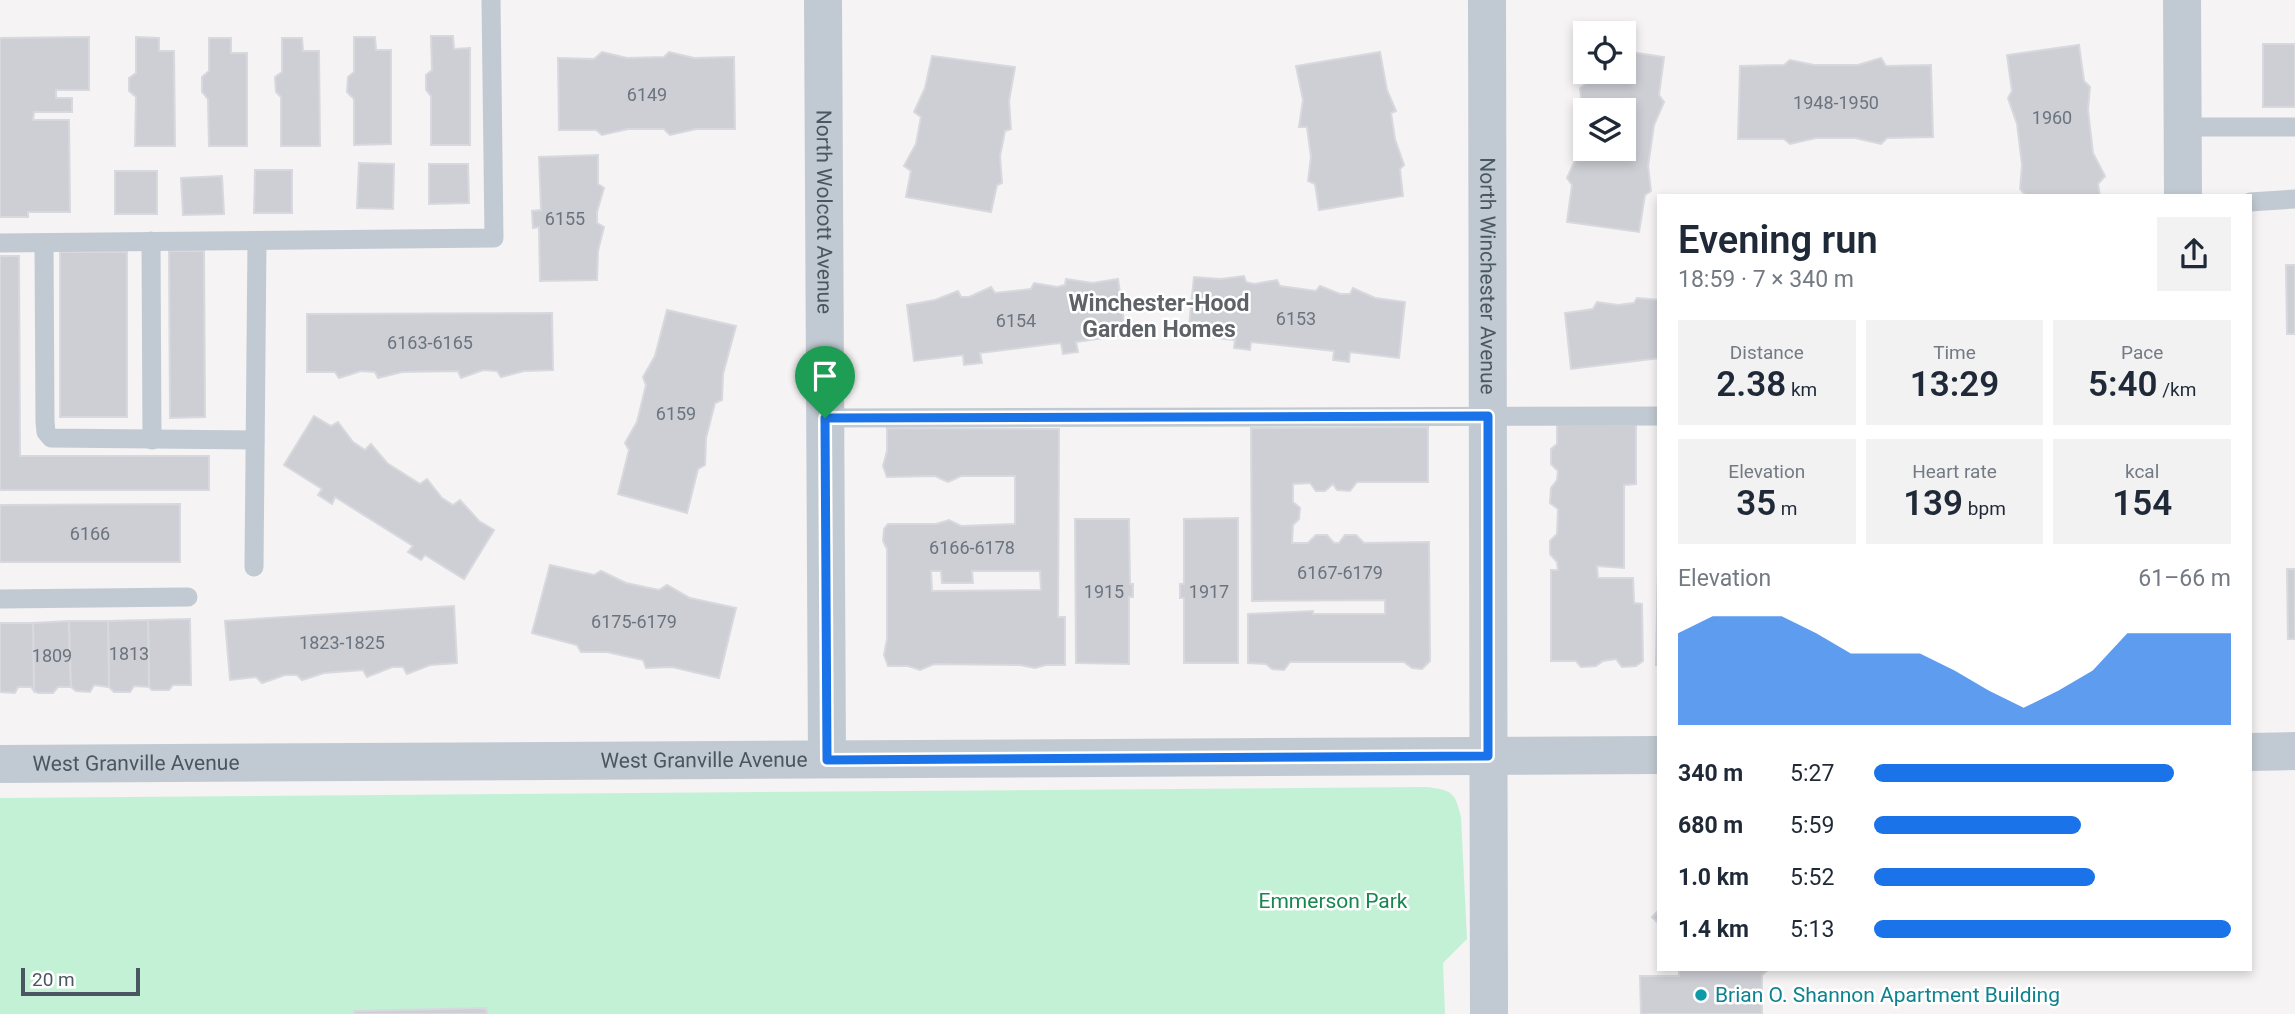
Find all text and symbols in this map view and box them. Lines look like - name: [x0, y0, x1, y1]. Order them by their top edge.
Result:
- map controls: [1573, 21, 1636, 161]
- button: locate: [1573, 21, 1636, 84]
- house number: 6149: [627, 84, 667, 105]
- house number: 1948-1950: [1793, 92, 1879, 113]
- button: layers: [1573, 98, 1636, 161]
- house number: 1960: [2032, 107, 2072, 128]
- street label: North Wolcott Avenue: [812, 110, 837, 314]
- street label: North Winchester Avenue: [1475, 157, 1500, 395]
- house number: 6155: [545, 208, 585, 229]
- button: share: [2157, 217, 2231, 291]
- text: Evening run: [1678, 218, 1878, 262]
- text: 18:59 · 7 × 340 m: [1678, 266, 1854, 293]
- district label: Winchester-Hood Garden Homes: [1068, 290, 1250, 343]
- house number: 6153: [1276, 308, 1316, 329]
- house number: 6154: [996, 310, 1036, 331]
- house number: 6163-6165: [387, 332, 473, 353]
- text: Distance: [1730, 341, 1804, 364]
- text: Time: [1933, 341, 1976, 364]
- text: Pace: [2121, 341, 2163, 364]
- pin: [795, 346, 855, 418]
- icon: arrive: [806, 357, 844, 395]
- text: 2.38: [1716, 364, 1786, 405]
- text: 13:29: [1910, 364, 1999, 405]
- text: 5:40: [2088, 364, 2158, 405]
- text: km: [1786, 378, 1817, 401]
- text: /km: [2158, 378, 2196, 401]
- house number: 6159: [656, 403, 696, 424]
- text: Elevation: [1728, 460, 1805, 483]
- text: Heart rate: [1912, 460, 1997, 483]
- text: kcal: [2125, 460, 2159, 483]
- text: 35: [1736, 483, 1776, 524]
- text: 139: [1903, 483, 1963, 524]
- text: 154: [2112, 483, 2172, 524]
- text: m: [1776, 497, 1798, 520]
- text: bpm: [1963, 497, 2006, 520]
- house number: 6166: [70, 523, 110, 544]
- house number: 6166-6178: [929, 537, 1015, 558]
- house number: 6167-6179: [1297, 562, 1383, 583]
- text: Elevation: [1678, 565, 1771, 592]
- text: 61–66 m: [2138, 565, 2231, 592]
- house number: 1915: [1084, 581, 1124, 602]
- house number: 1917: [1189, 581, 1229, 602]
- house number: 6175-6179: [591, 611, 677, 632]
- house number: 1823-1825: [299, 632, 385, 653]
- house number: 1813: [109, 643, 149, 664]
- house number: 1809: [32, 645, 72, 666]
- street label: West Granville Avenue: [600, 748, 808, 773]
- street label: West Granville Avenue: [32, 751, 240, 776]
- text: 340 m: [1678, 760, 1743, 787]
- text: 5:27: [1790, 760, 1834, 787]
- text: 680 m: [1678, 812, 1743, 839]
- text: 5:59: [1790, 812, 1834, 839]
- text: 1.0 km: [1678, 864, 1749, 891]
- text: 5:52: [1790, 864, 1834, 891]
- park label: Emmerson Park: [1259, 889, 1408, 913]
- text: 1.4 km: [1678, 916, 1749, 943]
- text: 5:13: [1790, 916, 1834, 943]
- scale bar: [21, 965, 140, 997]
- text: 20 m: [32, 968, 75, 991]
- place label: Brian O. Shannon Apartment Building: [1715, 983, 2060, 1007]
- marker: Brian O. Shannon Apartment Building: [1693, 987, 1709, 1003]

